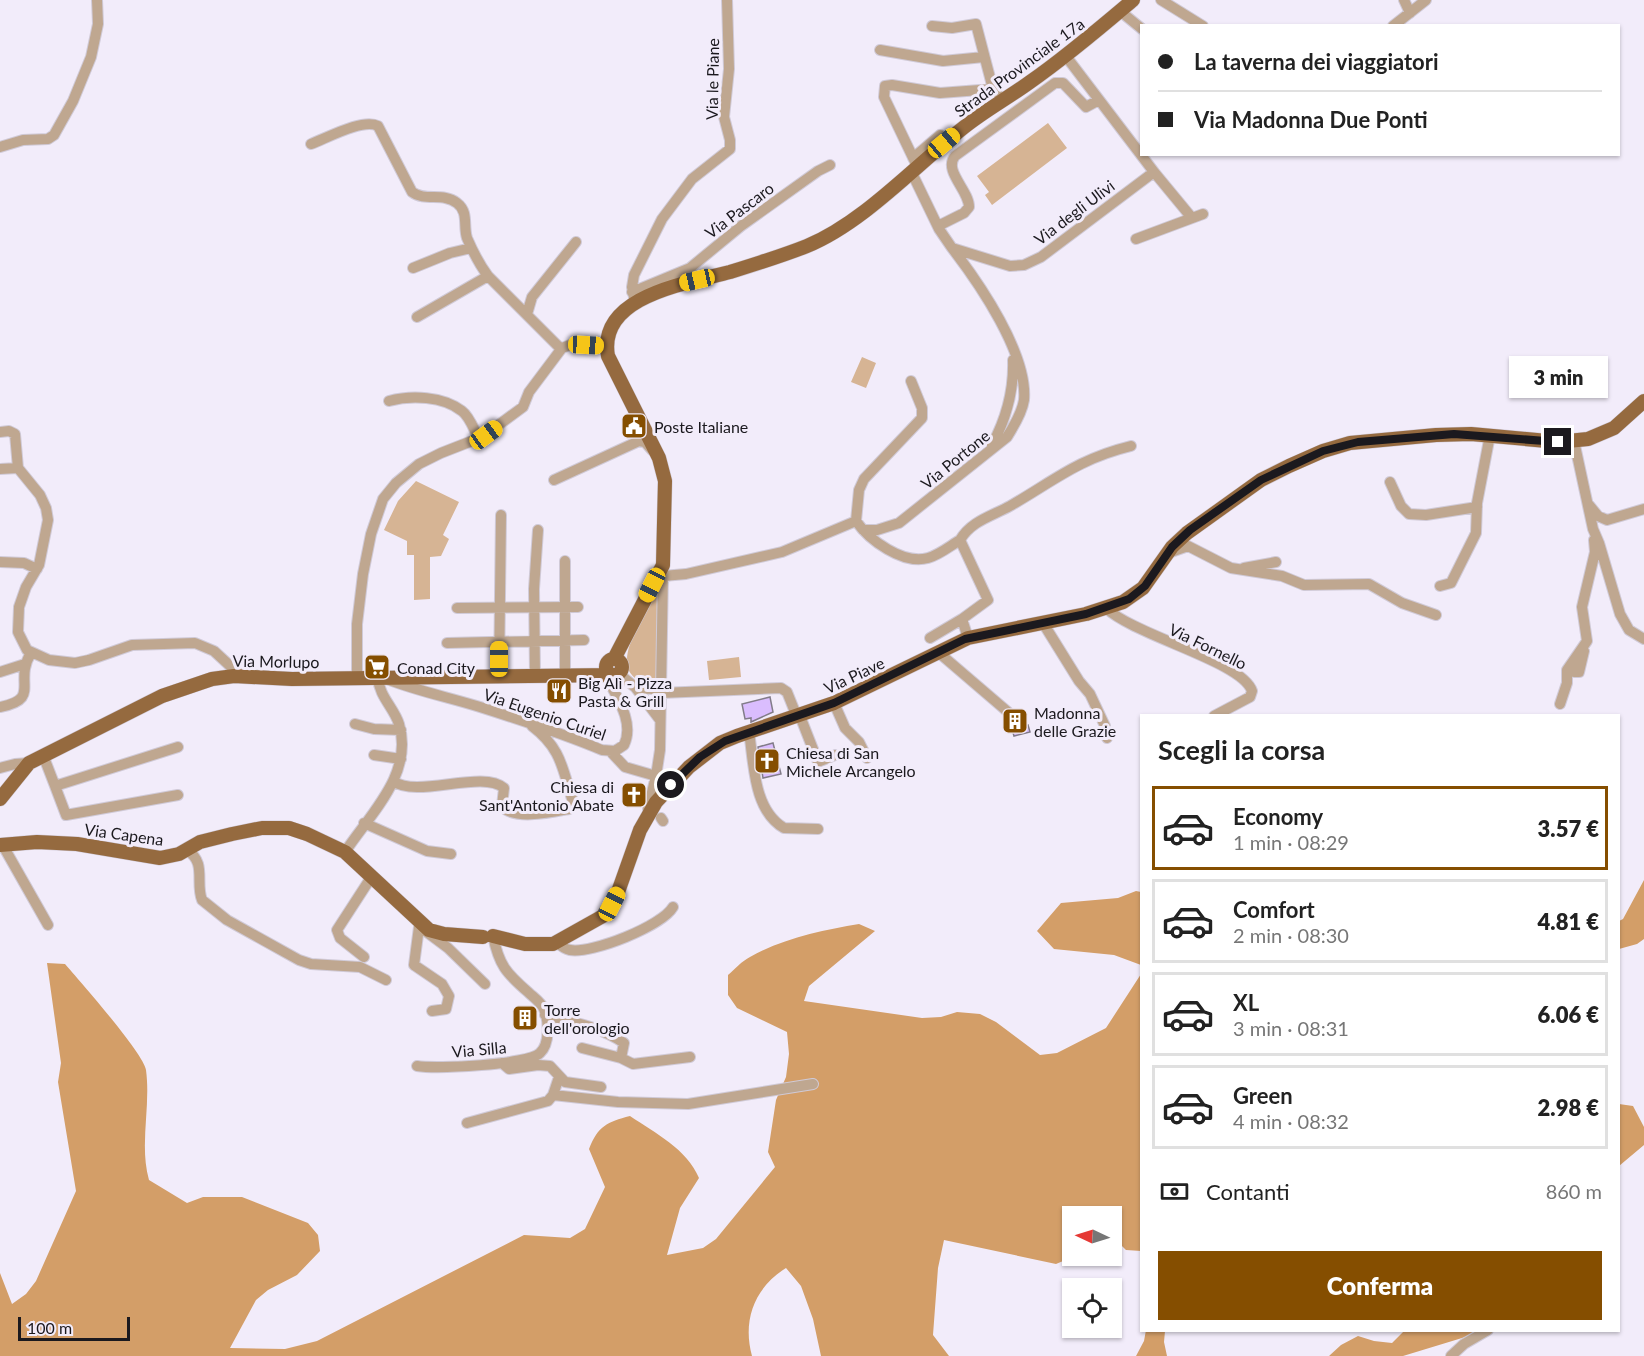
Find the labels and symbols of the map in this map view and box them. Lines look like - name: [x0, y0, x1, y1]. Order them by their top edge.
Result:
- street label: Strada Provinciale 17a: [950, 14, 1088, 120]
- street label: Via le Piane: [702, 38, 722, 120]
- car: [924, 125, 964, 161]
- street label: Via degli Ulivi: [1030, 176, 1118, 248]
- street label: Via Pascaro: [701, 178, 777, 242]
- car: [677, 267, 717, 293]
- car: [568, 335, 604, 355]
- callout: 3 min: [1508, 355, 1608, 397]
- public building icon: Poste Italiane: [619, 411, 649, 441]
- car: [466, 417, 506, 453]
- place label: Poste Italiane: [654, 417, 748, 436]
- street label: Via Portone: [917, 426, 993, 492]
- route end: [1544, 428, 1571, 455]
- car: [636, 565, 668, 605]
- street label: Via Fornello: [1166, 619, 1250, 673]
- car: [490, 641, 508, 677]
- street label: Via Morlupo: [232, 651, 320, 671]
- supermarket icon: Conad City: [362, 652, 392, 682]
- street label: Via Piave: [821, 653, 887, 697]
- place label: Conad City: [397, 658, 476, 677]
- place label: Big Alì - Pizza Pasta & Grill: [578, 673, 672, 710]
- restaurant icon: Big Alì - Pizza Pasta & Grill: [544, 676, 574, 706]
- street label: Via Eugenio Curiel: [481, 684, 609, 744]
- place label: Madonna delle Grazie: [1034, 703, 1116, 740]
- building icon: Madonna delle Grazie: [1000, 706, 1030, 736]
- place label: Chiesa di San Michele Arcangelo: [786, 743, 916, 780]
- church icon: Chiesa di San Michele Arcangelo: [752, 746, 782, 776]
- route start: [657, 771, 684, 798]
- place label: Chiesa di Sant'Antonio Abate: [479, 777, 614, 814]
- church icon: Chiesa di Sant'Antonio Abate: [619, 780, 649, 810]
- street label: Via Capena: [83, 819, 165, 849]
- car: [596, 884, 628, 924]
- place label: Torre dell'orologio: [544, 1000, 630, 1037]
- building icon: Torre dell'orologio: [510, 1003, 540, 1033]
- street label: Via Silla: [451, 1037, 507, 1061]
- north arrow: [1062, 1206, 1122, 1266]
- scale bar: [18, 1314, 130, 1342]

